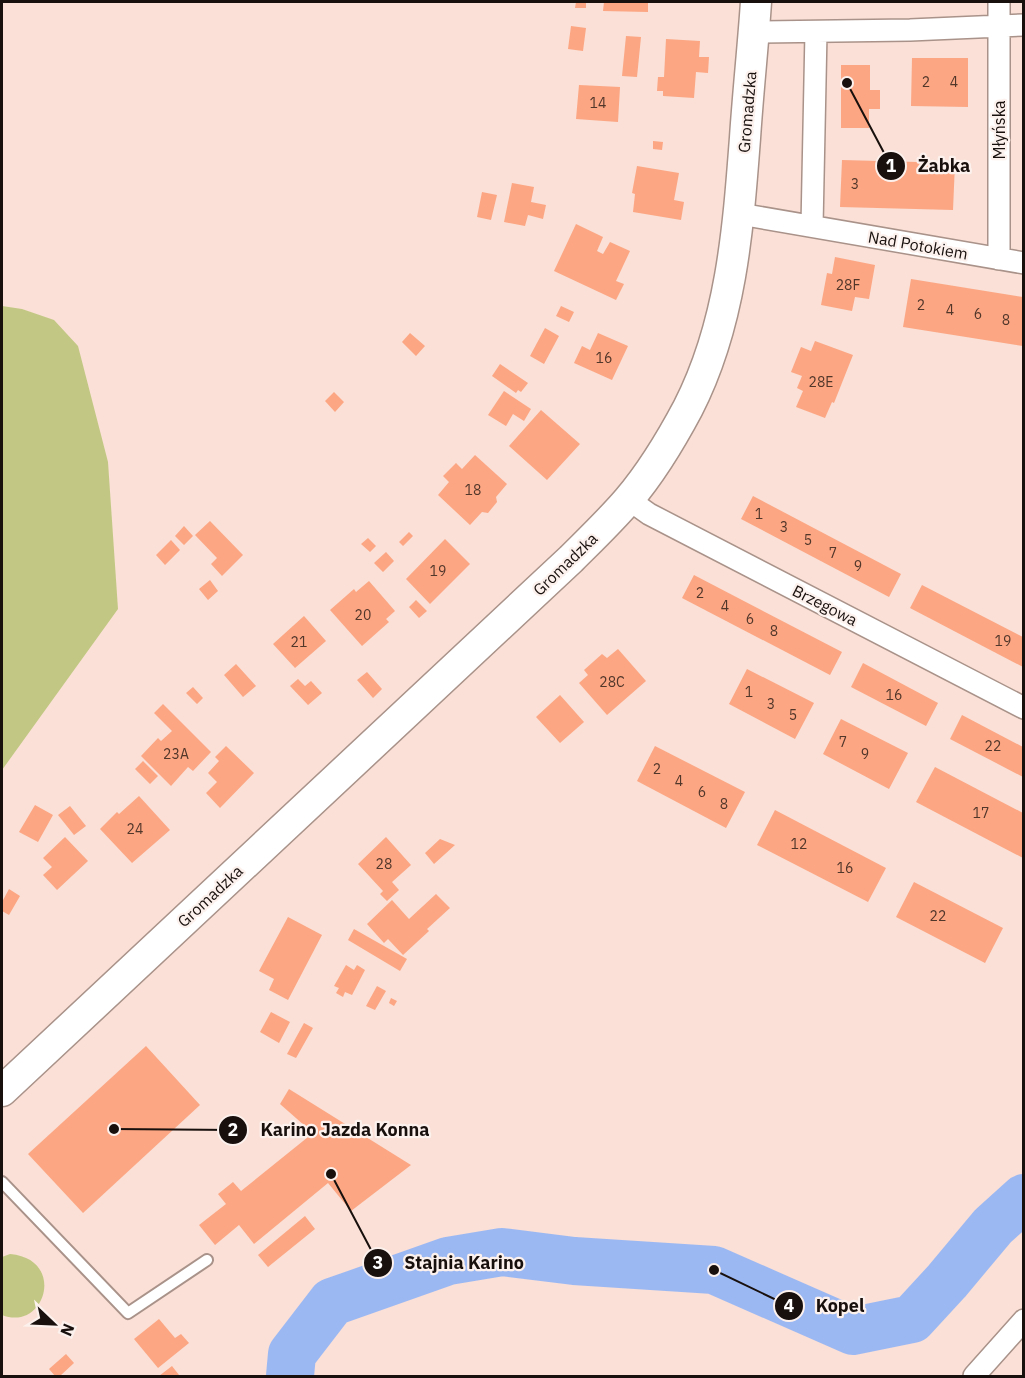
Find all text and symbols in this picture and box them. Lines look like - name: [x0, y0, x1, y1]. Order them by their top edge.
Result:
- street label: Gromadzka: [733, 70, 761, 154]
- house number: 2: [922, 73, 930, 91]
- house number: 4: [950, 73, 958, 91]
- house number: 14: [590, 94, 606, 112]
- street label: Młyńska: [989, 100, 1009, 160]
- callout: Żabka: [876, 148, 983, 184]
- text: 1: [886, 154, 897, 177]
- text: Żabka: [918, 154, 970, 177]
- house number: 3: [851, 175, 859, 193]
- street label: Nad Potokiem: [867, 226, 969, 264]
- house number: 28F: [836, 276, 860, 294]
- house number: 2: [917, 296, 925, 314]
- house number: 4: [946, 301, 954, 319]
- house number: 6: [974, 305, 982, 323]
- house number: 8: [1002, 311, 1010, 329]
- house number: 16: [596, 349, 612, 367]
- house number: 28E: [809, 373, 833, 391]
- house number: 18: [465, 481, 481, 499]
- house number: 1: [755, 505, 763, 523]
- house number: 3: [780, 518, 788, 536]
- street label: Gromadzka: [529, 528, 602, 600]
- house number: 5: [804, 531, 812, 549]
- house number: 7: [829, 544, 837, 562]
- house number: 9: [854, 557, 862, 575]
- house number: 19: [430, 562, 446, 580]
- street label: Brzegowa: [789, 580, 861, 630]
- house number: 2: [696, 584, 704, 602]
- house number: 4: [721, 597, 729, 615]
- house number: 20: [355, 606, 371, 624]
- house number: 6: [746, 610, 754, 628]
- house number: 8: [770, 622, 778, 640]
- house number: 19: [995, 632, 1011, 650]
- house number: 21: [291, 633, 307, 651]
- house number: 28C: [599, 673, 625, 691]
- house number: 1: [745, 683, 753, 701]
- house number: 16: [886, 686, 902, 704]
- house number: 3: [767, 695, 775, 713]
- house number: 5: [789, 706, 797, 724]
- house number: 7: [839, 733, 847, 751]
- house number: 22: [985, 737, 1001, 755]
- house number: 23A: [163, 745, 189, 763]
- house number: 9: [861, 745, 869, 763]
- house number: 2: [653, 760, 661, 778]
- house number: 4: [675, 772, 683, 790]
- house number: 6: [698, 783, 706, 801]
- house number: 8: [720, 795, 728, 813]
- house number: 17: [973, 804, 989, 822]
- house number: 24: [127, 820, 143, 838]
- house number: 12: [791, 835, 807, 853]
- house number: 28: [376, 855, 392, 873]
- house number: 16: [837, 859, 853, 877]
- street label: Gromadzka: [173, 860, 247, 931]
- house number: 22: [930, 907, 946, 925]
- callout: Karino Jazda Konna: [218, 1112, 441, 1148]
- text: 2: [228, 1118, 238, 1141]
- text: Karino Jazda Konna: [261, 1118, 429, 1141]
- callout: Stajnia Karino: [363, 1245, 536, 1281]
- text: 3: [373, 1251, 383, 1274]
- text: Stajnia Karino: [404, 1251, 524, 1274]
- callout: Kopel: [774, 1288, 876, 1324]
- north arrow: [24, 1294, 84, 1354]
- text: 4: [784, 1294, 795, 1317]
- text: Kopel: [816, 1294, 865, 1317]
- text: N: [56, 1321, 79, 1339]

